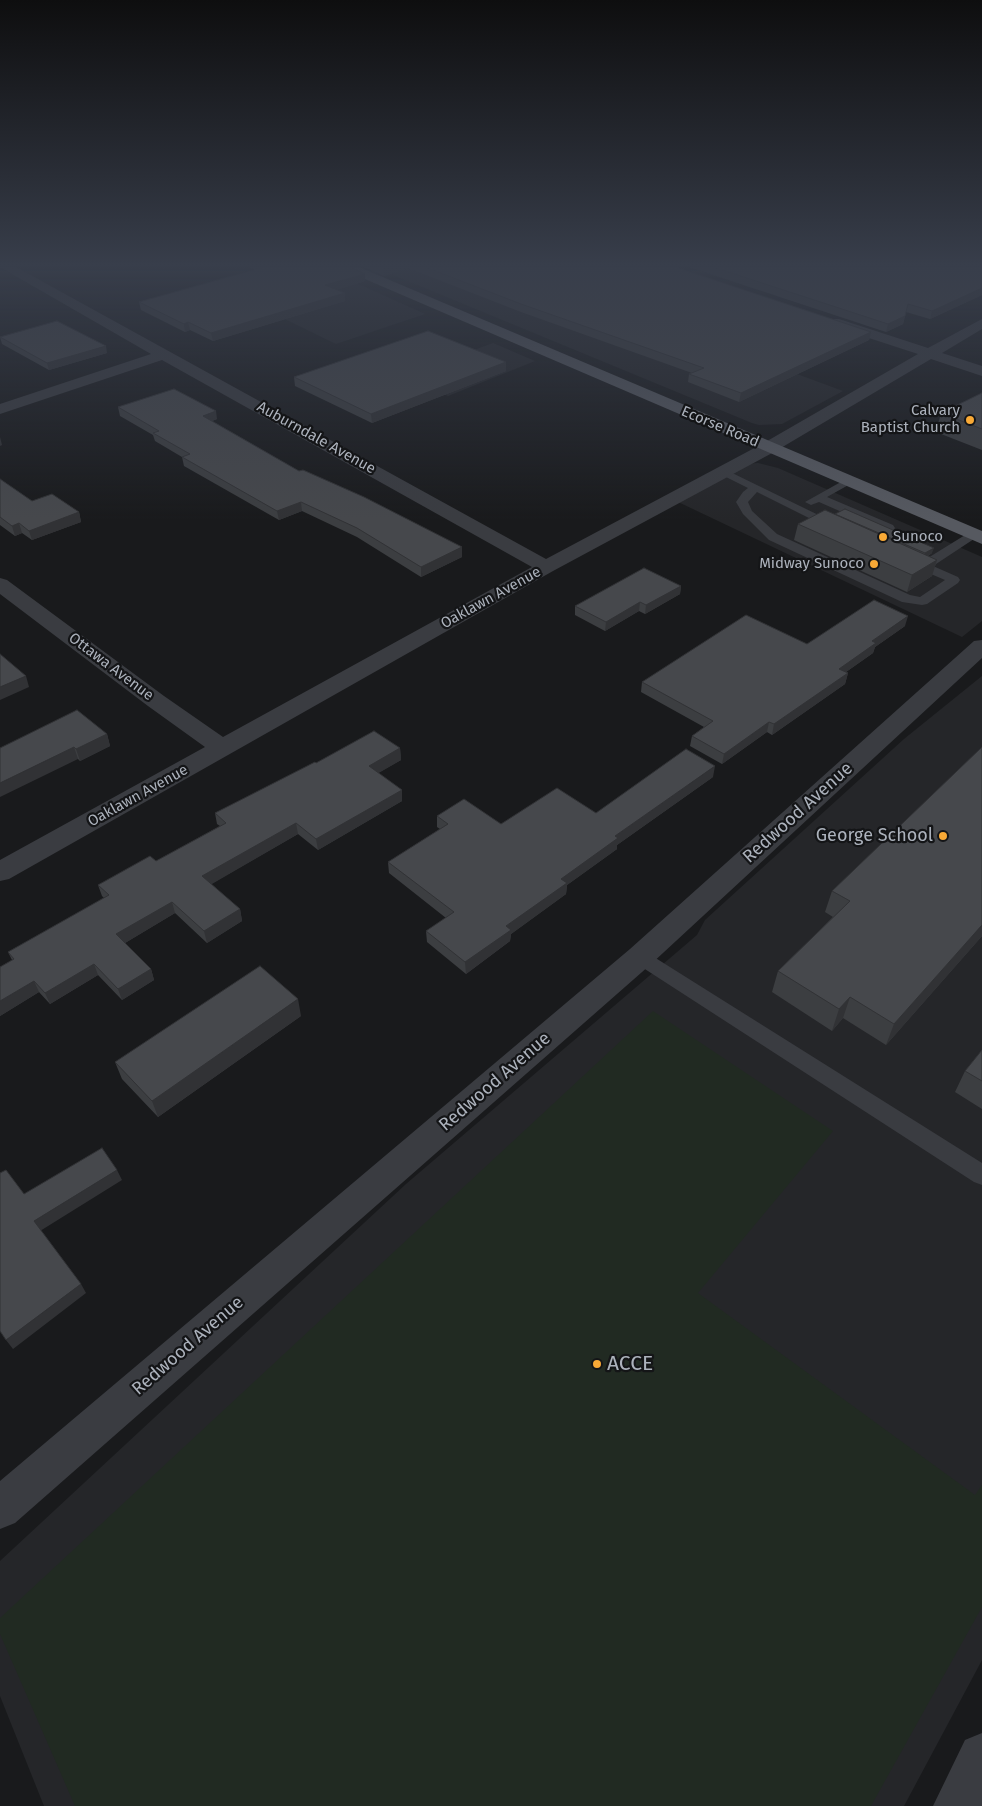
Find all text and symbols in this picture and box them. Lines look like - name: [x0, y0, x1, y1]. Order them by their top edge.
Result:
- street label: Auburndale Avenue: [254, 398, 378, 478]
- place label: Calvary Baptist Church: [861, 402, 960, 437]
- street label: Ecorse Road: [678, 403, 762, 451]
- marker: Calvary Baptist Church: [964, 414, 976, 426]
- place label: Sunoco: [893, 528, 943, 546]
- marker: Sunoco: [877, 531, 889, 543]
- place label: Midway Sunoco: [759, 555, 864, 573]
- marker: Midway Sunoco: [868, 558, 880, 570]
- street label: Oaklawn Avenue: [438, 563, 544, 633]
- street label: Ottawa Avenue: [65, 629, 157, 705]
- street label: Redwood Avenue: [739, 758, 857, 868]
- street label: Oaklawn Avenue: [85, 761, 191, 831]
- place label: George School: [816, 825, 933, 847]
- marker: George School: [937, 830, 949, 842]
- street label: Redwood Avenue: [435, 1028, 555, 1136]
- street label: Redwood Avenue: [128, 1292, 248, 1400]
- place label: ACCE: [607, 1351, 653, 1377]
- marker: ACCE: [591, 1358, 603, 1370]

